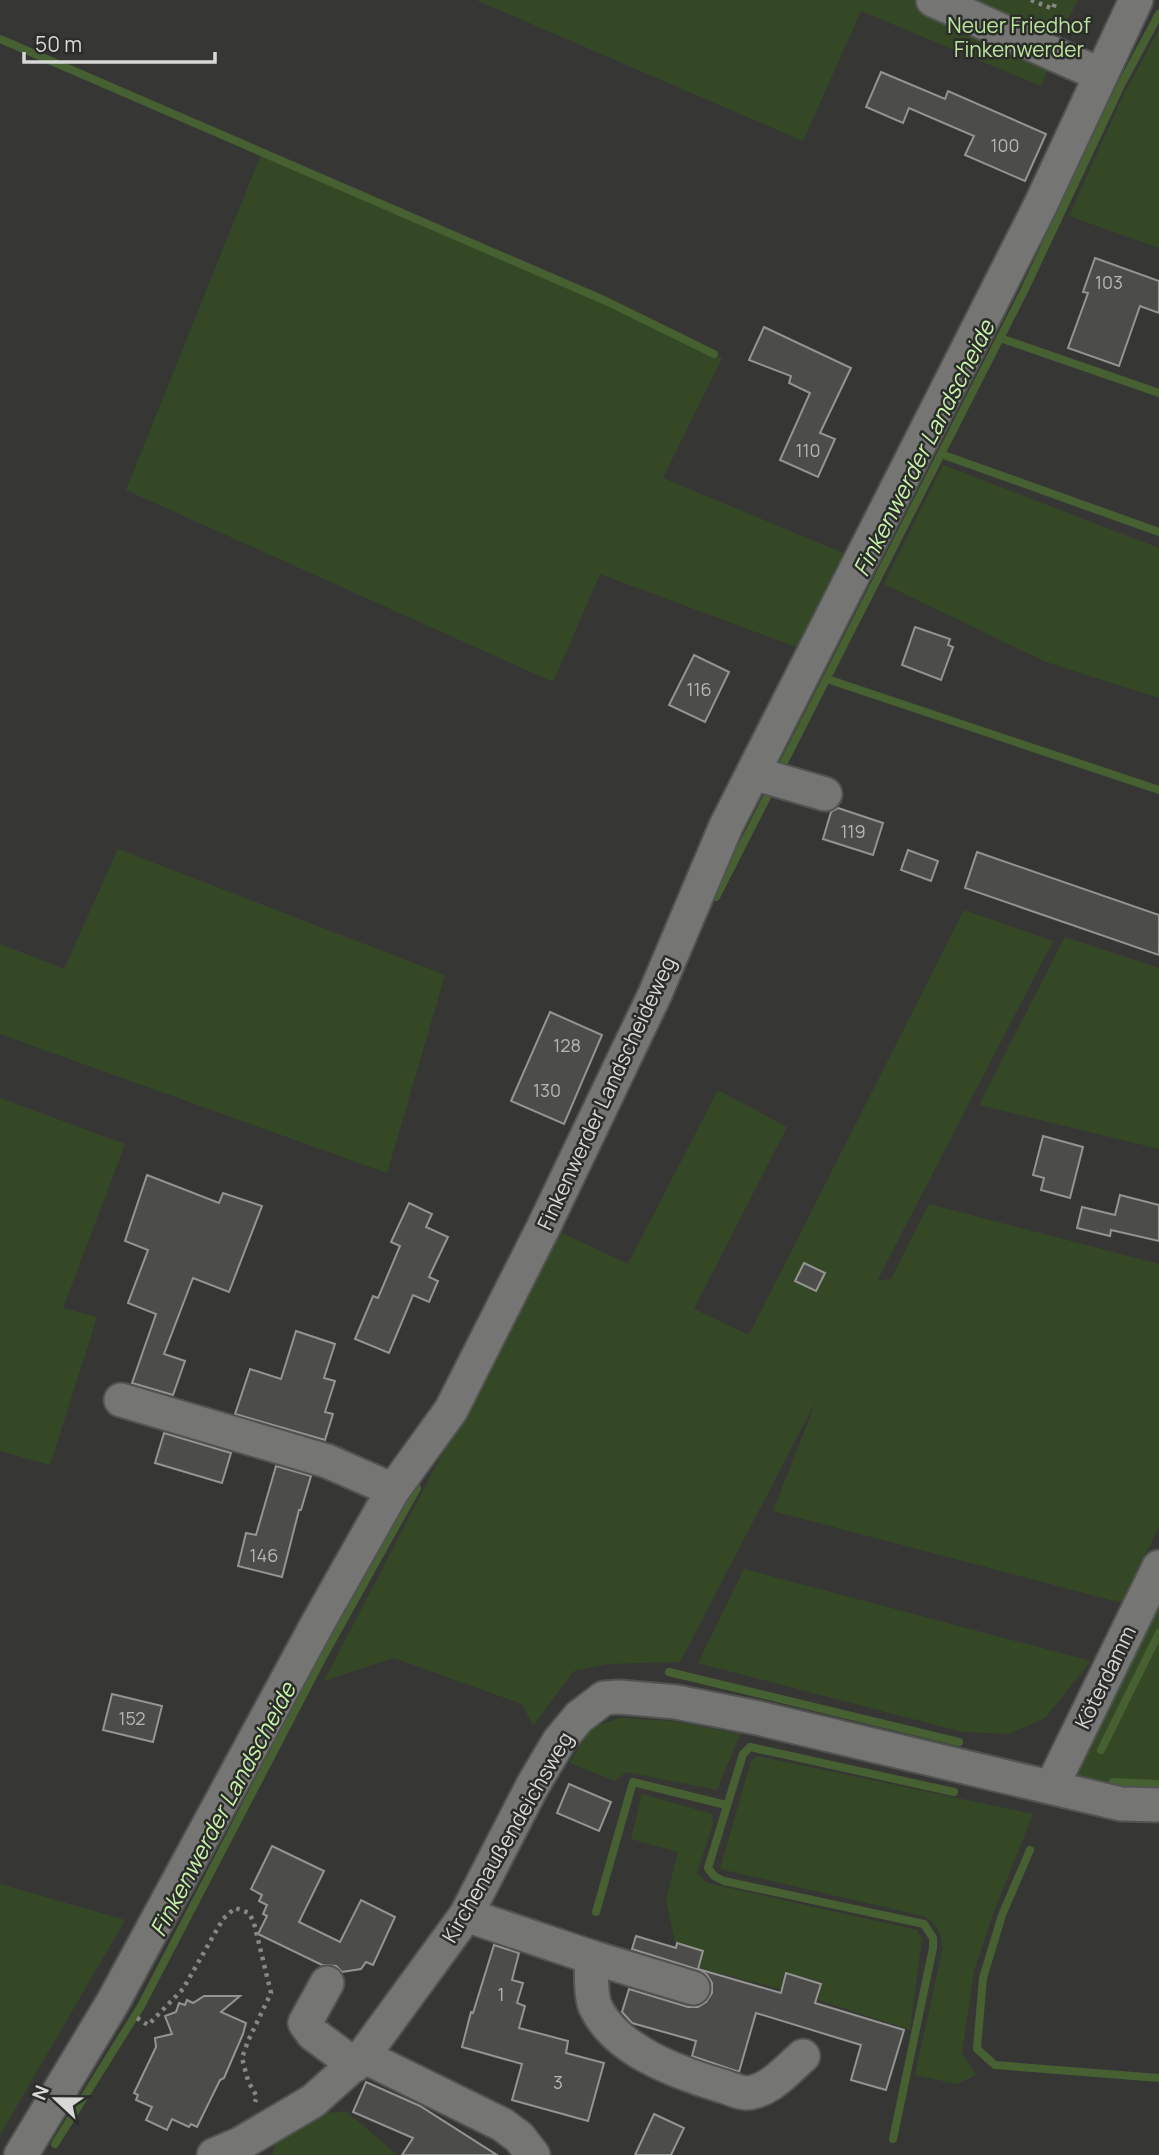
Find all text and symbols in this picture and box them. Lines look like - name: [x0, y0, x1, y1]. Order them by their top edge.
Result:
- park label: Neuer Friedhof Finkenwerder: [947, 11, 1091, 63]
- scale bar: [24, 21, 215, 65]
- text: 50 m: [35, 30, 82, 58]
- house number: 100: [991, 133, 1019, 157]
- house number: 103: [1095, 270, 1123, 294]
- water label: Finkenwerder Landscheide: [844, 313, 1002, 581]
- house number: 110: [795, 438, 821, 462]
- house number: 116: [686, 677, 712, 701]
- house number: 119: [840, 819, 866, 843]
- street label: Finkenwerder Landscheideweg: [530, 952, 682, 1234]
- house number: 128: [553, 1033, 581, 1057]
- house number: 130: [533, 1078, 561, 1102]
- house number: 146: [250, 1543, 278, 1567]
- street label: Köterdamm: [1068, 1621, 1142, 1733]
- water label: Finkenwerder Landscheide: [141, 1675, 303, 1942]
- house number: 152: [118, 1706, 146, 1730]
- street label: Kirchenaußendeichsweg: [435, 1726, 579, 1948]
- house number: 1: [497, 1982, 505, 2006]
- north arrow: [21, 2064, 91, 2134]
- house number: 3: [553, 2070, 563, 2094]
- text: N: [26, 2081, 55, 2104]

